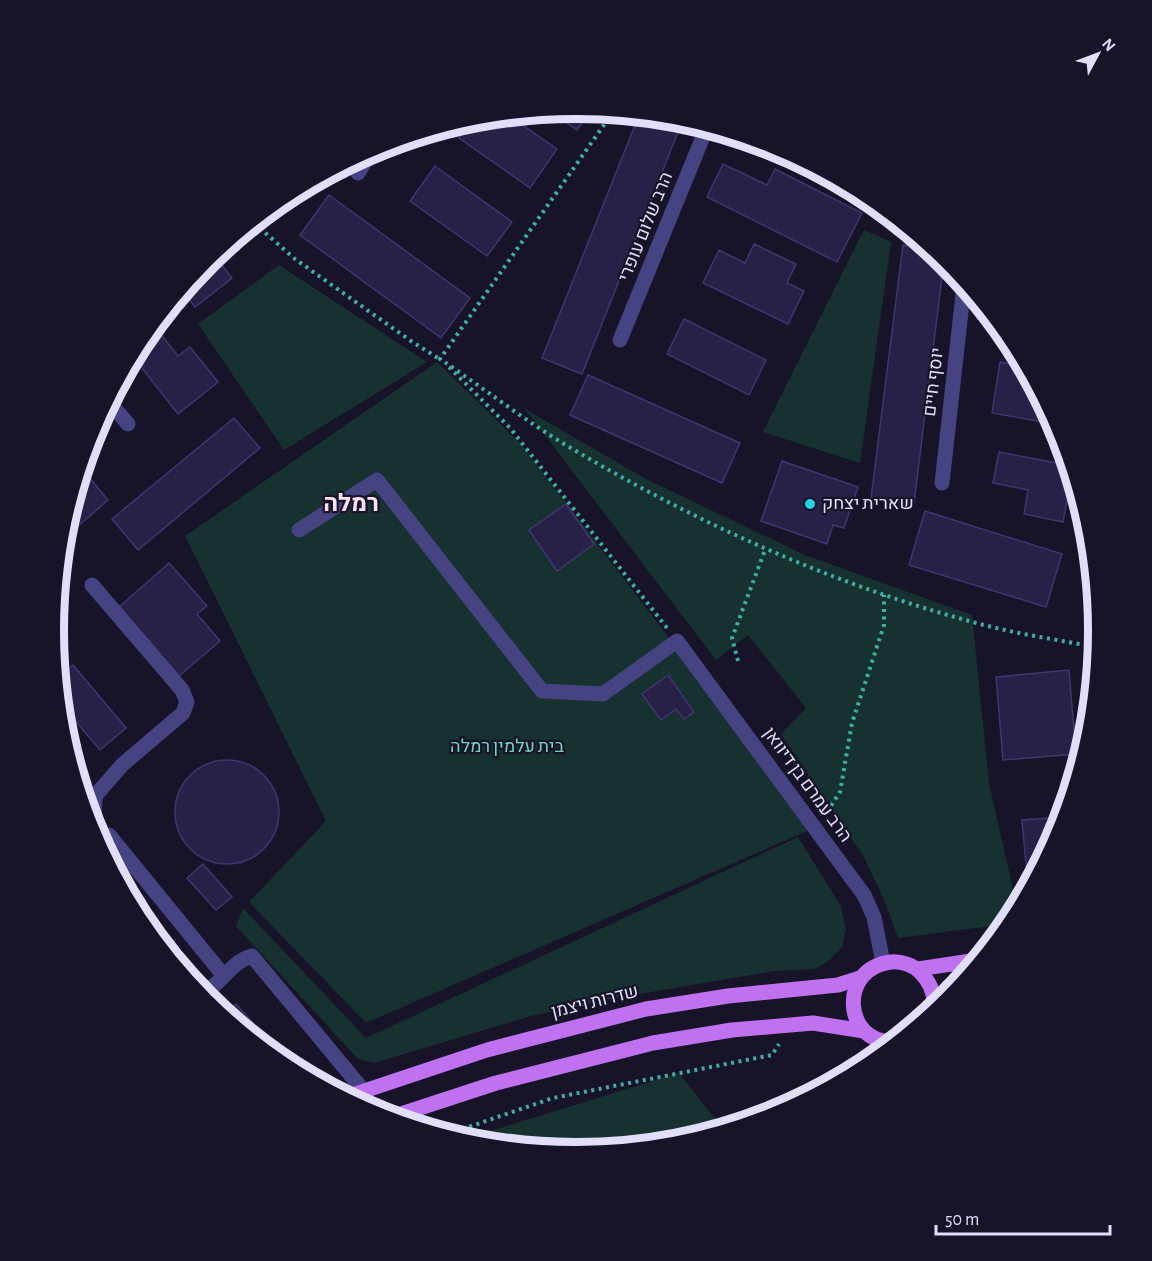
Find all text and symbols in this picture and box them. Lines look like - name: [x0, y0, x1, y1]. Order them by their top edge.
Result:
- north arrow: [1068, 24, 1128, 84]
- text: N: [1099, 35, 1118, 54]
- street label: הרב שלום עופרי: [616, 170, 676, 284]
- street label: יוסף חיים: [921, 347, 947, 417]
- district label: רמלה: [323, 492, 379, 516]
- place label: שארית יצחק: [822, 495, 914, 513]
- marker: שארית יצחק: [803, 497, 817, 511]
- street label: הרב עמרם בן דיוואן: [760, 724, 854, 846]
- park label: בית עלמין רמלה: [450, 738, 564, 756]
- street label: שדרות ויצמן: [550, 982, 640, 1022]
- scale bar: [936, 1198, 1110, 1236]
- text: 50 m: [945, 1211, 979, 1229]

